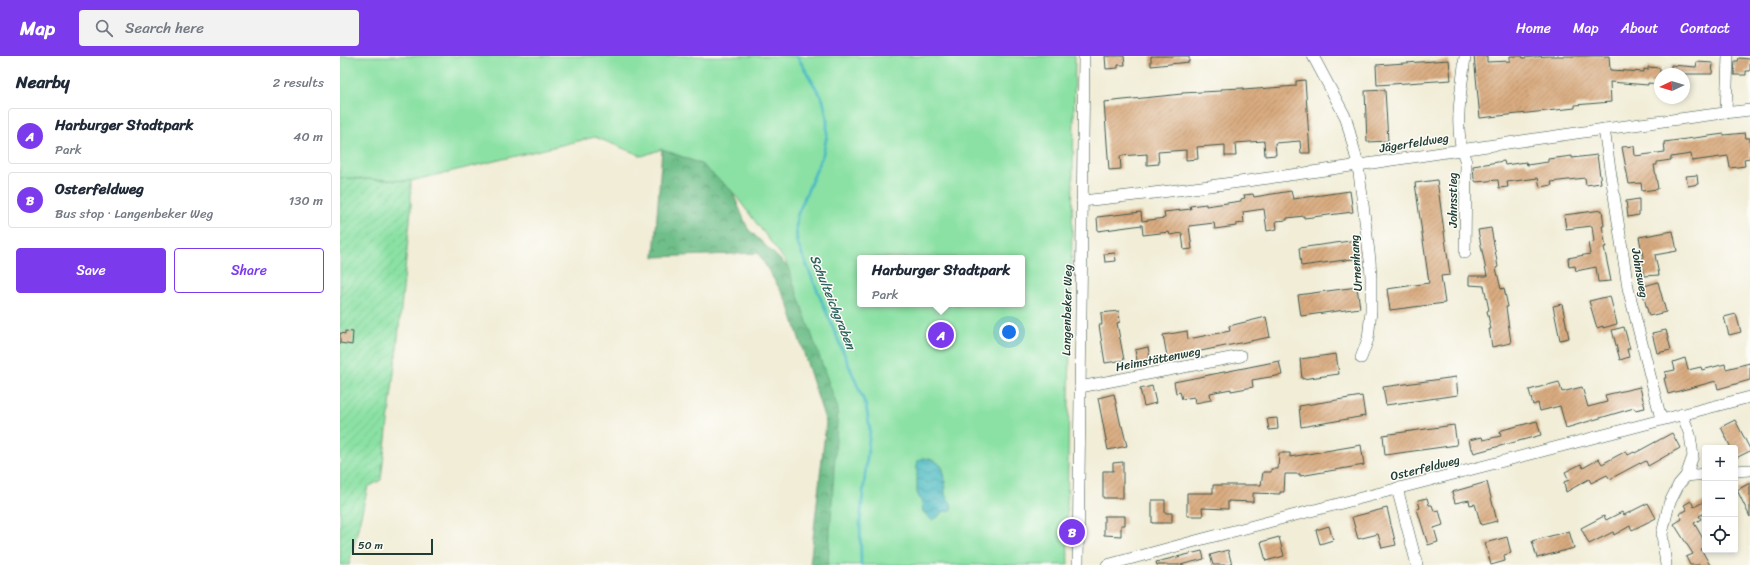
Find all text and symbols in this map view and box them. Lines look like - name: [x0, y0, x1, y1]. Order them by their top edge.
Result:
- search box: [79, 10, 359, 46]
- text: Map: [20, 12, 55, 45]
- text: Search here: [125, 15, 204, 41]
- text: Home: [1516, 16, 1551, 41]
- text: Map: [1573, 16, 1599, 41]
- text: About: [1621, 16, 1658, 41]
- text: Contact: [1680, 16, 1730, 41]
- icon: search: [93, 17, 115, 39]
- text: Nearby: [16, 67, 70, 97]
- north arrow: [1654, 68, 1690, 104]
- text: 2 results: [273, 71, 324, 94]
- text: Harburger Stadtpark: [55, 112, 193, 138]
- text: A: [26, 125, 34, 148]
- text: 40 m: [293, 125, 323, 148]
- street label: Jägerfeldweg: [1377, 127, 1450, 160]
- text: Park: [55, 138, 82, 161]
- street label: Johnsstieg: [1442, 172, 1464, 229]
- text: Osterfeldweg: [55, 176, 144, 202]
- text: B: [26, 189, 34, 212]
- text: 130 m: [289, 189, 323, 212]
- text: Bus stop · Langenbeker Weg: [55, 202, 213, 225]
- street label: Urnenhang: [1343, 234, 1369, 292]
- street label: Johnsweg: [1625, 246, 1655, 299]
- button: Save: [16, 248, 166, 293]
- button: Share: [174, 248, 324, 293]
- water label: Schulteichgraben: [804, 251, 863, 355]
- popup: [857, 255, 1025, 307]
- text: Harburger Stadtpark: [872, 257, 1010, 283]
- street label: Langenbeker Weg: [1055, 264, 1079, 356]
- text: Park: [872, 283, 898, 306]
- pin: A: [928, 320, 954, 350]
- your location: [999, 322, 1019, 342]
- street label: Heimstättenweg: [1114, 340, 1202, 378]
- map controls: [1702, 445, 1738, 553]
- button: +: [1702, 445, 1738, 481]
- street label: Osterfeldweg: [1388, 449, 1462, 487]
- button: −: [1702, 481, 1738, 517]
- pin: B: [1059, 517, 1085, 547]
- button: locate: [1702, 517, 1738, 553]
- text: 50 m: [358, 536, 383, 555]
- scale bar: [352, 537, 433, 556]

